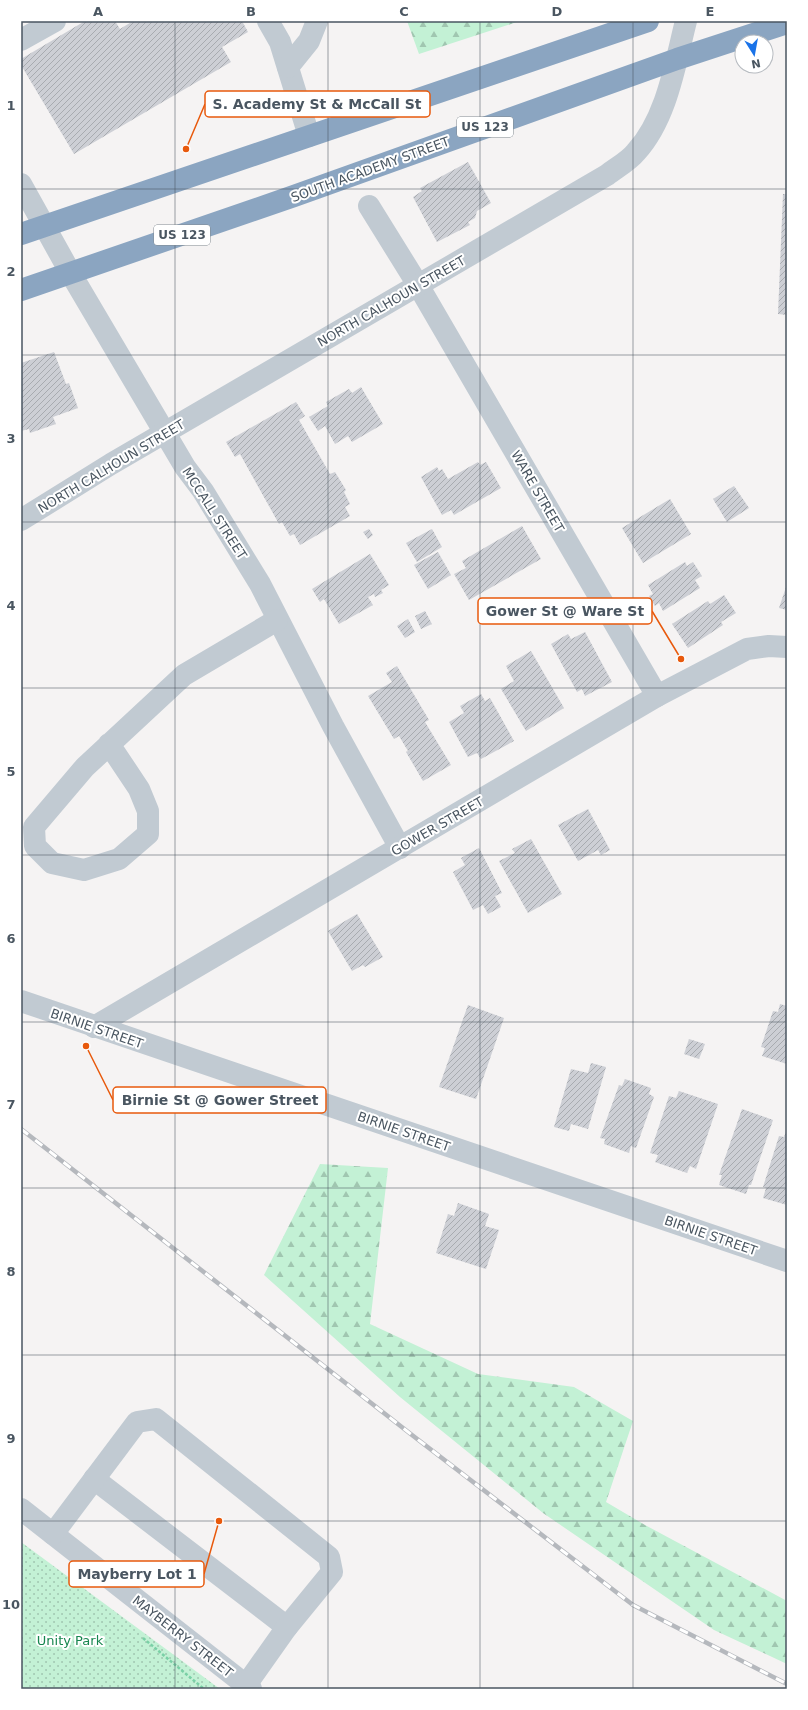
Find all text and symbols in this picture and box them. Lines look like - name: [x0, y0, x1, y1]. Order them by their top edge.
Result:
- text: A: [93, 4, 103, 19]
- text: B: [246, 4, 256, 19]
- text: C: [399, 4, 409, 19]
- text: D: [552, 4, 563, 19]
- text: E: [706, 4, 714, 19]
- north arrow: [734, 34, 774, 74]
- text: N: [750, 56, 762, 71]
- callout: S. Academy St & McCall St: [205, 91, 430, 117]
- text: S. Academy St & McCall St: [213, 96, 422, 112]
- text: 1: [6, 98, 16, 113]
- road number: US 123: [457, 117, 513, 137]
- street label: SOUTH ACADEMY STREET: [289, 134, 452, 205]
- road number: US 123: [154, 225, 210, 245]
- street label: NORTH CALHOUN STREET: [315, 253, 468, 350]
- text: 2: [6, 264, 16, 279]
- street label: NORTH CALHOUN STREET: [35, 417, 187, 516]
- text: 3: [6, 431, 16, 446]
- street label: WARE STREET: [508, 448, 567, 535]
- street label: MCCALL STREET: [179, 465, 250, 562]
- text: 4: [6, 598, 16, 613]
- callout: Gower St @ Ware St: [478, 598, 652, 624]
- text: Gower St @ Ware St: [486, 603, 644, 619]
- text: 5: [6, 764, 16, 779]
- street label: GOWER STREET: [388, 794, 486, 859]
- text: 6: [6, 931, 16, 946]
- street label: BIRNIE STREET: [48, 1006, 145, 1051]
- callout: Birnie St @ Gower Street: [113, 1087, 326, 1113]
- text: Birnie St @ Gower Street: [122, 1092, 319, 1108]
- text: 7: [6, 1097, 16, 1112]
- street label: BIRNIE STREET: [355, 1109, 452, 1154]
- street label: BIRNIE STREET: [662, 1213, 759, 1258]
- text: 8: [6, 1264, 16, 1279]
- text: 9: [6, 1431, 16, 1446]
- callout: Mayberry Lot 1: [69, 1561, 204, 1587]
- text: Mayberry Lot 1: [77, 1566, 197, 1582]
- street label: MAYBERRY STREET: [130, 1593, 236, 1680]
- text: 10: [2, 1597, 20, 1612]
- park label: Unity Park: [37, 1633, 104, 1648]

